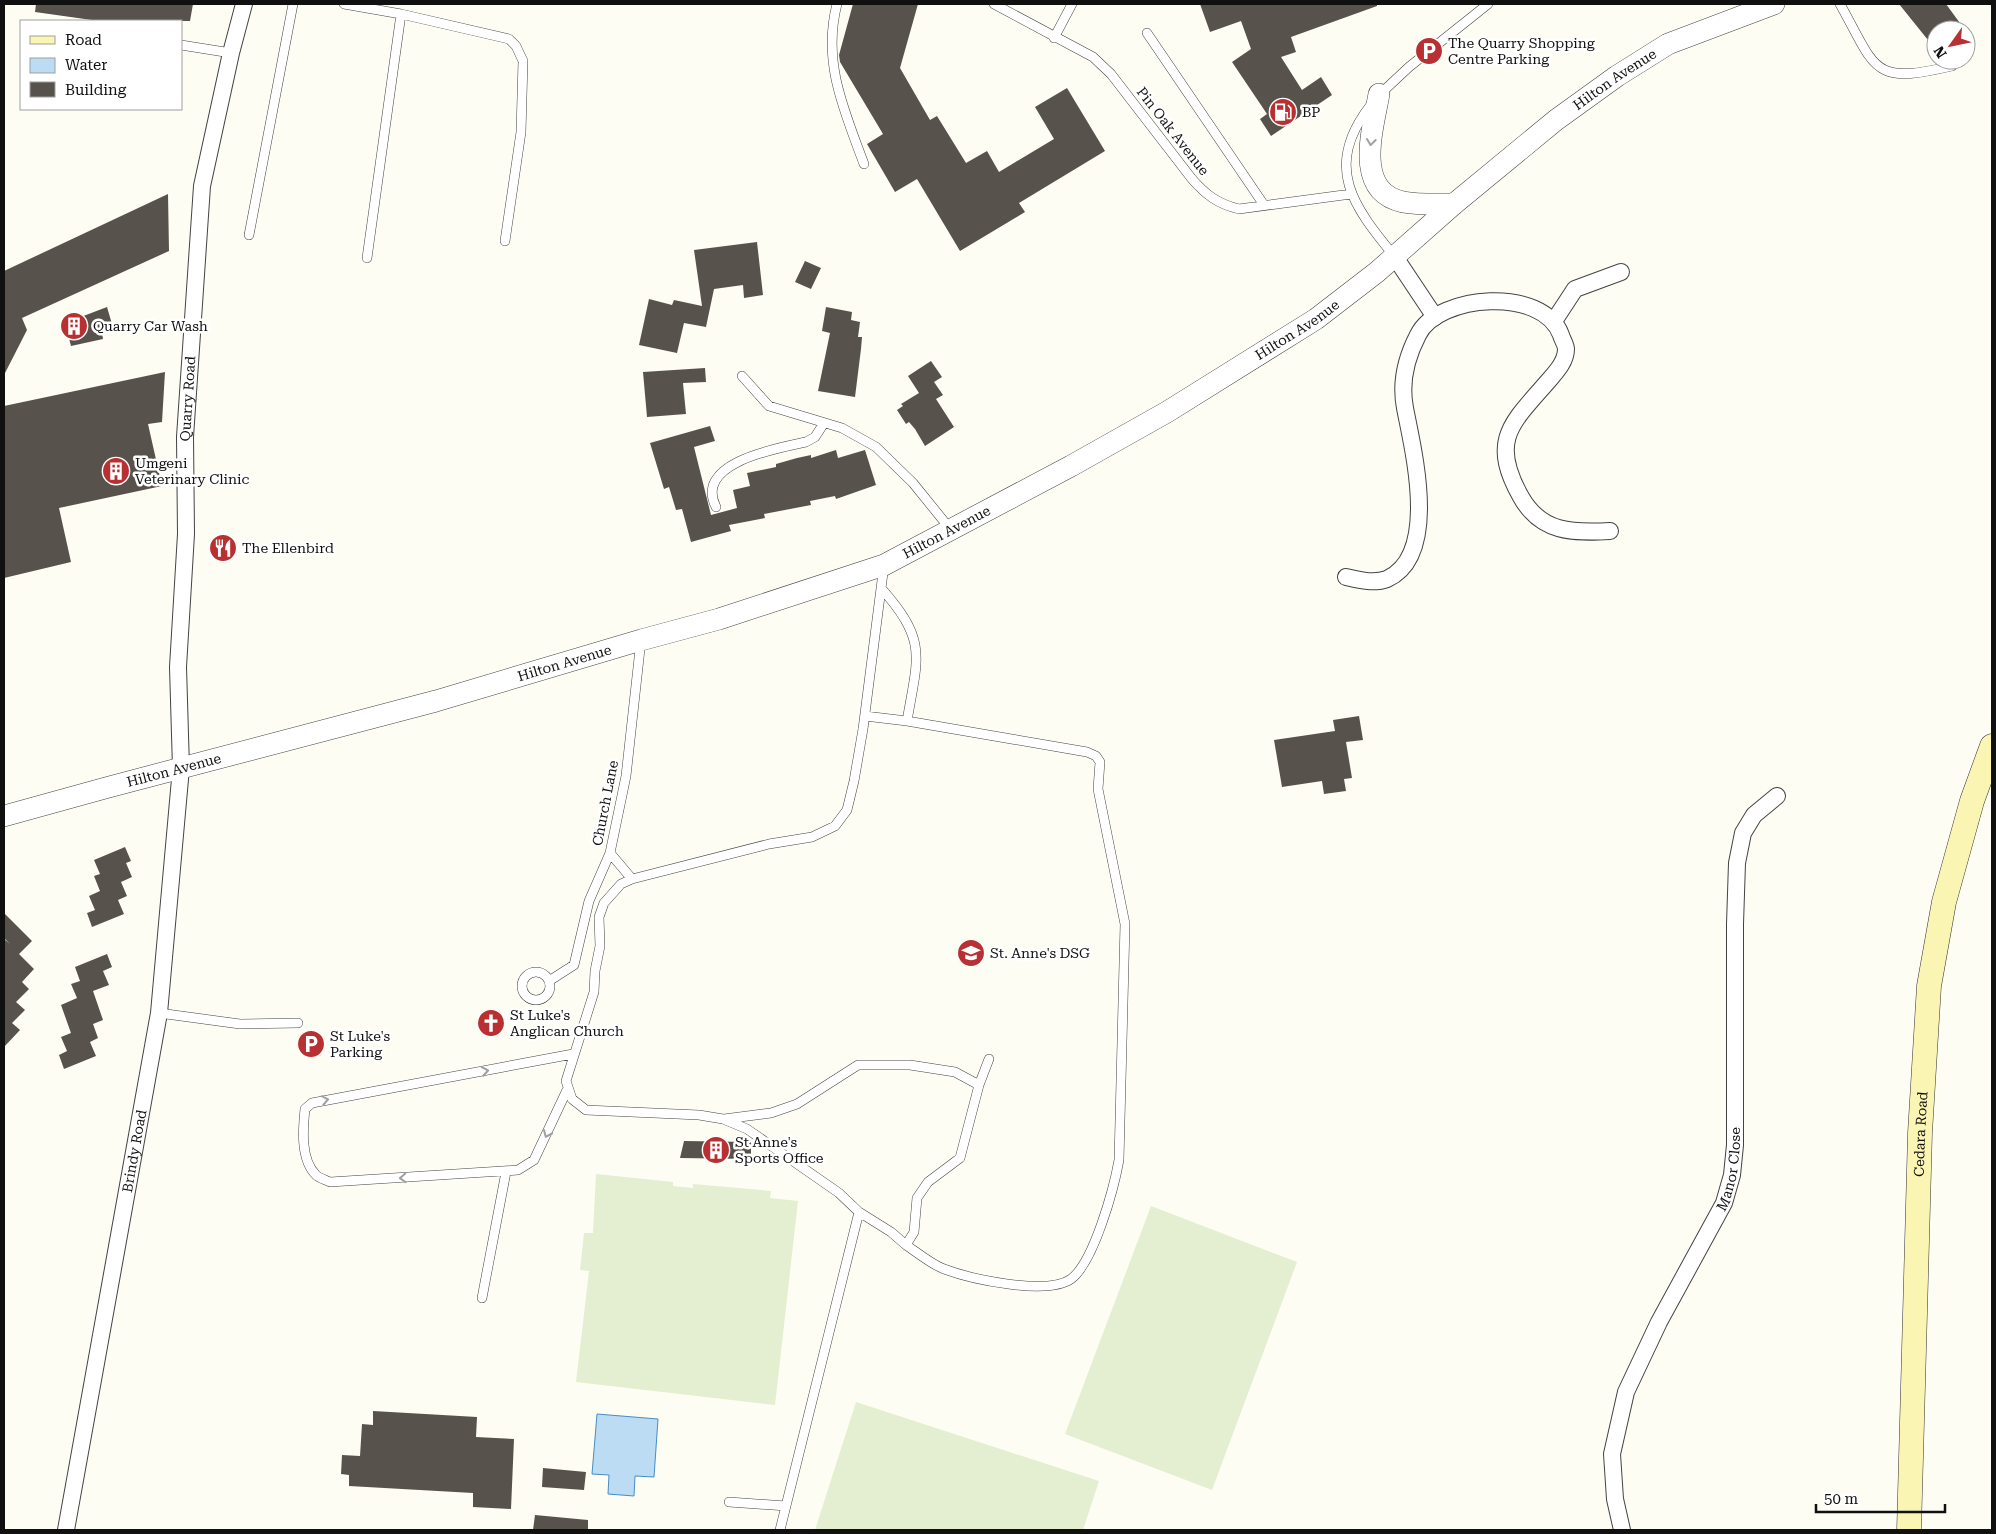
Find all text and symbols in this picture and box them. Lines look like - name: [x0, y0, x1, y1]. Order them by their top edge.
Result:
- legend: [20, 20, 182, 110]
- north arrow: [1926, 20, 1976, 70]
- text: Road: [65, 31, 102, 49]
- place label: The Quarry Shopping Centre Parking: [1448, 35, 1595, 67]
- parking icon: The Quarry Shopping Centre Parking: [1414, 36, 1444, 66]
- text: N: [1930, 43, 1950, 61]
- street label: Hilton Avenue: [1570, 45, 1659, 113]
- text: Water: [65, 56, 107, 74]
- text: Building: [65, 81, 127, 99]
- street label: Pin Oak Avenue: [1134, 84, 1213, 178]
- fuel station icon: BP: [1268, 97, 1298, 127]
- place label: BP: [1302, 104, 1320, 120]
- one-way arrow: [1367, 138, 1377, 147]
- street label: Hilton Avenue: [1252, 296, 1342, 363]
- building icon: Quarry Car Wash: [59, 311, 89, 341]
- place label: Quarry Car Wash: [93, 318, 208, 334]
- street label: Quarry Road: [177, 355, 198, 442]
- place label: Umgeni Veterinary Clinic: [135, 455, 249, 487]
- building icon: Umgeni Veterinary Clinic: [101, 456, 131, 486]
- street label: Hilton Avenue: [900, 502, 993, 562]
- restaurant icon: The Ellenbird: [208, 533, 238, 563]
- place label: The Ellenbird: [242, 540, 334, 556]
- street label: Hilton Avenue: [516, 641, 613, 684]
- street label: Hilton Avenue: [125, 750, 223, 790]
- street label: Church Lane: [589, 759, 621, 847]
- school or university icon: St. Anne's DSG: [956, 938, 986, 968]
- place label: St. Anne's DSG: [990, 945, 1090, 961]
- place label: St Luke's Anglican Church: [510, 1007, 624, 1039]
- church icon: St Luke's Anglican Church: [476, 1008, 506, 1038]
- place label: St Luke's Parking: [330, 1028, 391, 1060]
- parking icon: St Luke's Parking: [296, 1029, 326, 1059]
- one-way arrow: [480, 1066, 489, 1076]
- street label: Cedara Road: [1911, 1091, 1931, 1177]
- one-way arrow: [320, 1095, 329, 1106]
- street label: Brindy Road: [119, 1108, 149, 1194]
- street label: Manor Close: [1713, 1127, 1743, 1214]
- one-way arrow: [542, 1129, 553, 1138]
- place label: St Anne's Sports Office: [735, 1134, 824, 1166]
- building icon: St Anne's Sports Office: [701, 1135, 731, 1165]
- one-way arrow: [399, 1172, 407, 1183]
- scale bar: [1816, 1482, 1945, 1514]
- text: 50 m: [1824, 1490, 1859, 1508]

